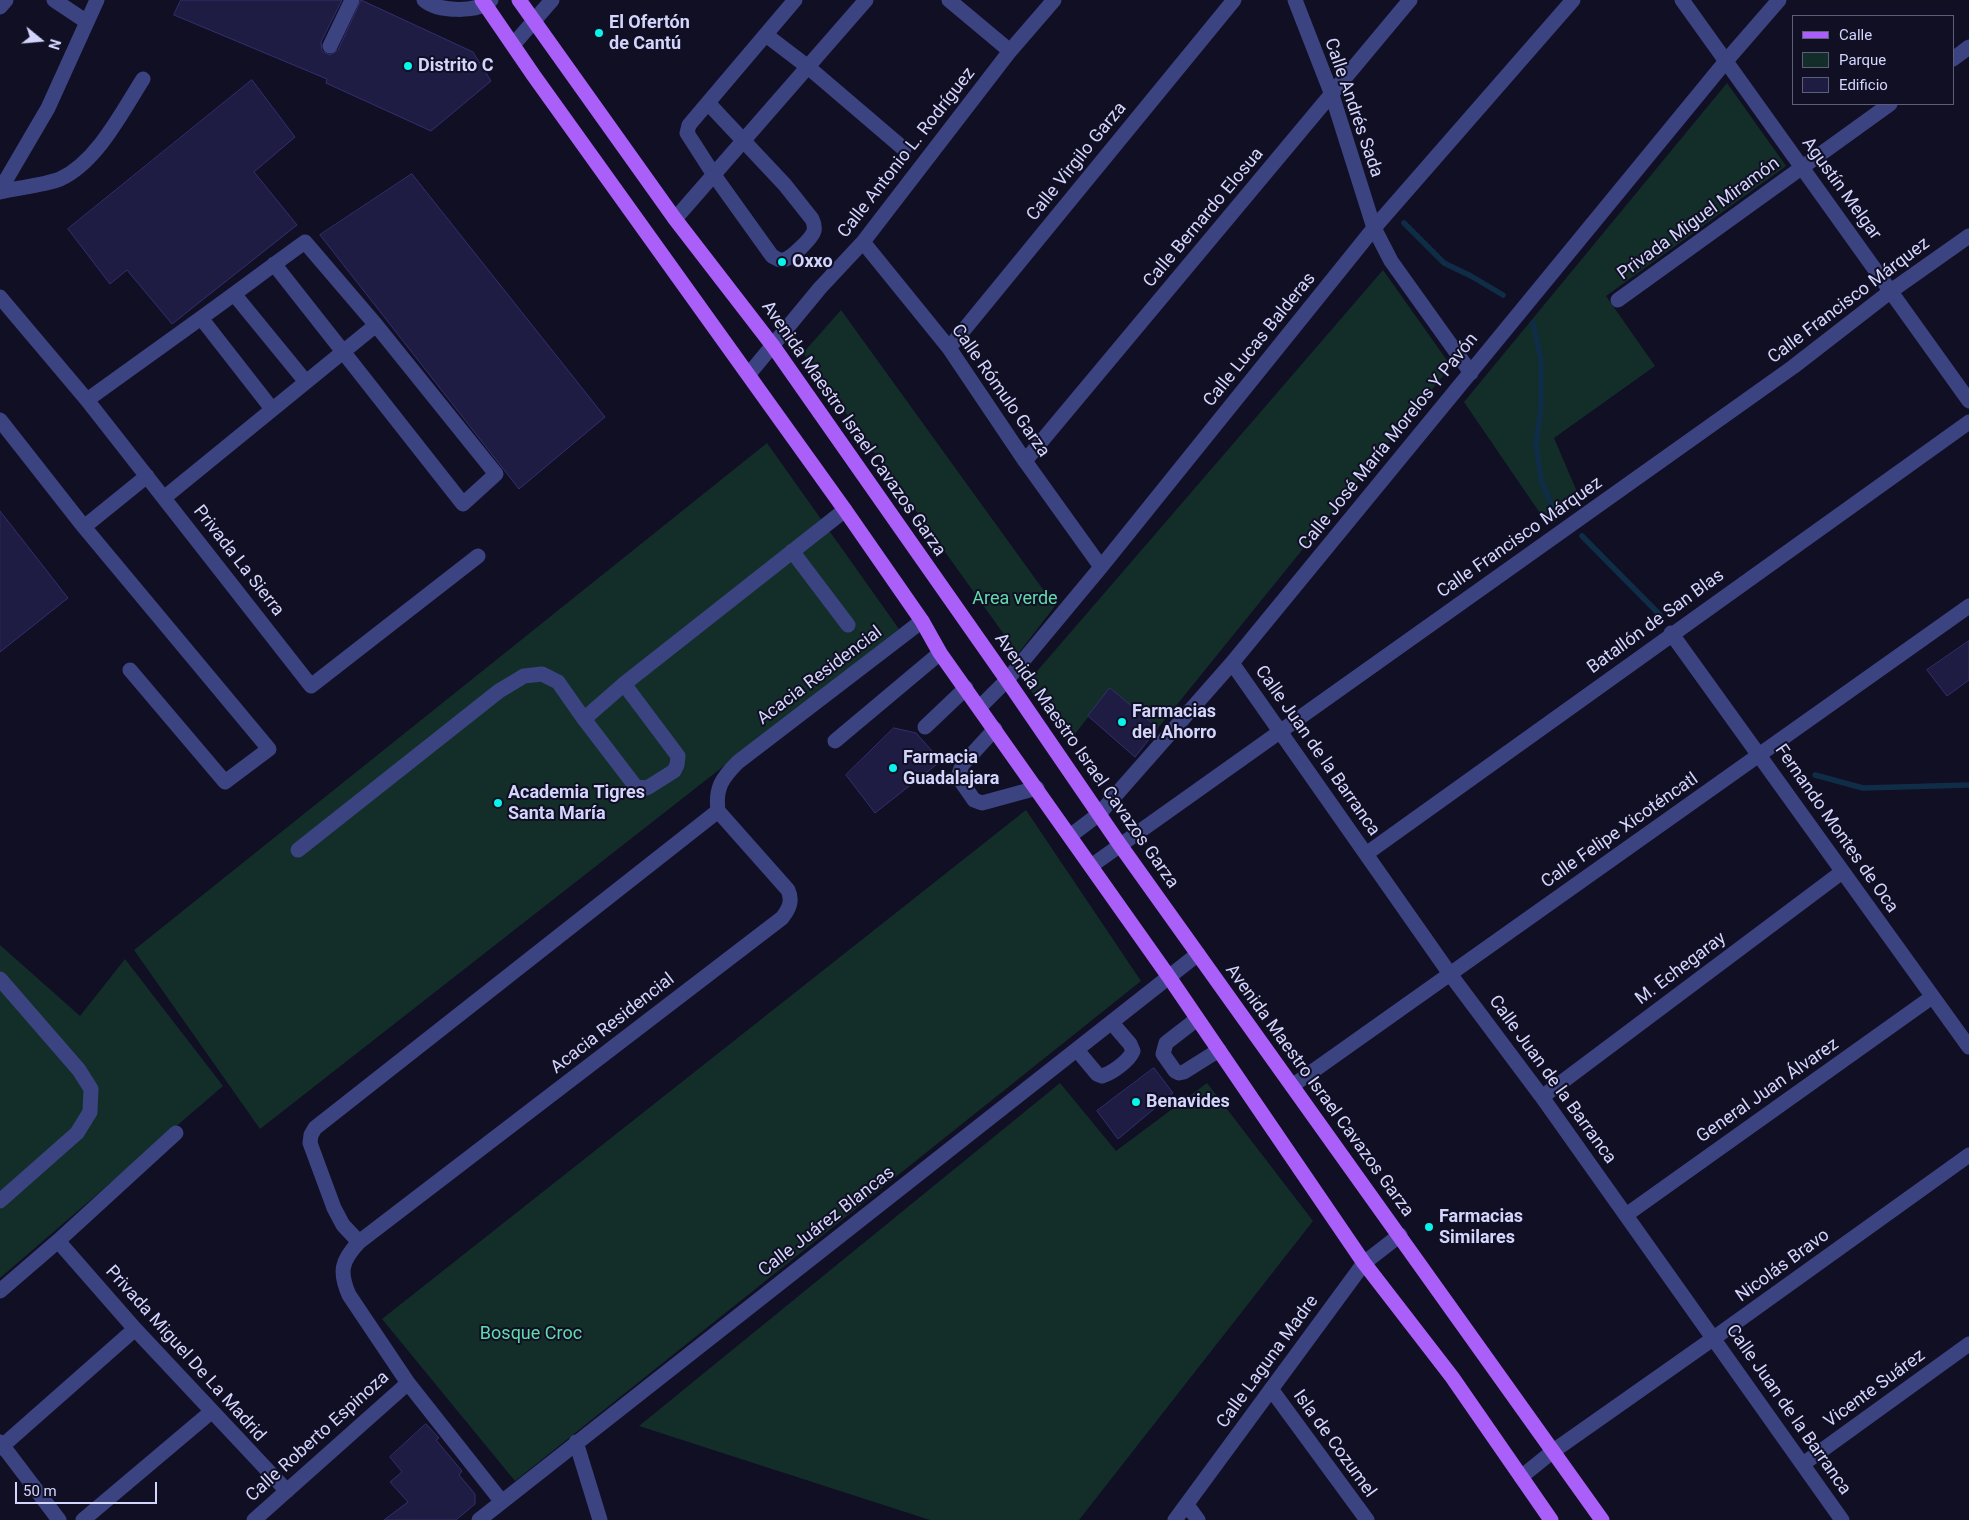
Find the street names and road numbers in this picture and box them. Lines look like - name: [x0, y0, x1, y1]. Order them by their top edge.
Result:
- street label: Calle Andrés Sada: [1319, 36, 1387, 180]
- street label: Calle Antonio L. Rodríguez: [834, 63, 980, 243]
- street label: Calle Virgilo Garza: [1023, 98, 1131, 226]
- street label: Agustín Melgar: [1797, 134, 1885, 244]
- street label: Calle Bernardo Elosua: [1139, 144, 1269, 292]
- street label: Privada Miguel Miramón: [1614, 153, 1784, 285]
- street label: Calle Francisco Márquez: [1764, 233, 1934, 369]
- street label: Calle Lucas Balderas: [1199, 269, 1321, 411]
- street label: Avenida Maestro Israel Cavazos Garza: [756, 297, 950, 561]
- street label: Calle Rómulo Garza: [946, 320, 1054, 462]
- street label: Calle José María Morelos Y Pavón: [1295, 329, 1483, 555]
- street label: Calle Francisco Márquez: [1433, 473, 1607, 603]
- street label: Privada La Sierra: [188, 501, 288, 621]
- street label: Batallón de San Blas: [1583, 565, 1729, 679]
- street label: Acacia Residencial: [753, 622, 887, 730]
- street label: Avenida Maestro Israel Cavazos Garza: [989, 629, 1183, 893]
- street label: Calle Juan de la Barranca: [1250, 662, 1384, 840]
- street label: Fernando Montes de Oca: [1770, 741, 1902, 917]
- street label: Calle Felipe Xicoténcatl: [1537, 769, 1703, 893]
- street label: M. Echegaray: [1631, 928, 1731, 1010]
- street label: Avenida Maestro Israel Cavazos Garza: [1220, 961, 1418, 1221]
- street label: Acacia Residencial: [547, 969, 679, 1079]
- street label: Calle Juan de la Barranca: [1484, 992, 1620, 1168]
- street label: General Juan Álvarez: [1693, 1034, 1843, 1148]
- street label: Calle Juárez Blancas: [755, 1162, 899, 1282]
- street label: Nicolás Bravo: [1732, 1225, 1834, 1307]
- street label: Privada Miguel De La Madrid: [100, 1262, 270, 1446]
- street label: Calle Laguna Madre: [1212, 1291, 1324, 1433]
- street label: Calle Juan de la Barranca: [1721, 1321, 1855, 1499]
- street label: Vicente Suárez: [1820, 1345, 1930, 1433]
- street label: Calle Roberto Espinoza: [242, 1367, 394, 1507]
- street label: Isla de Cozumel: [1288, 1386, 1380, 1502]

